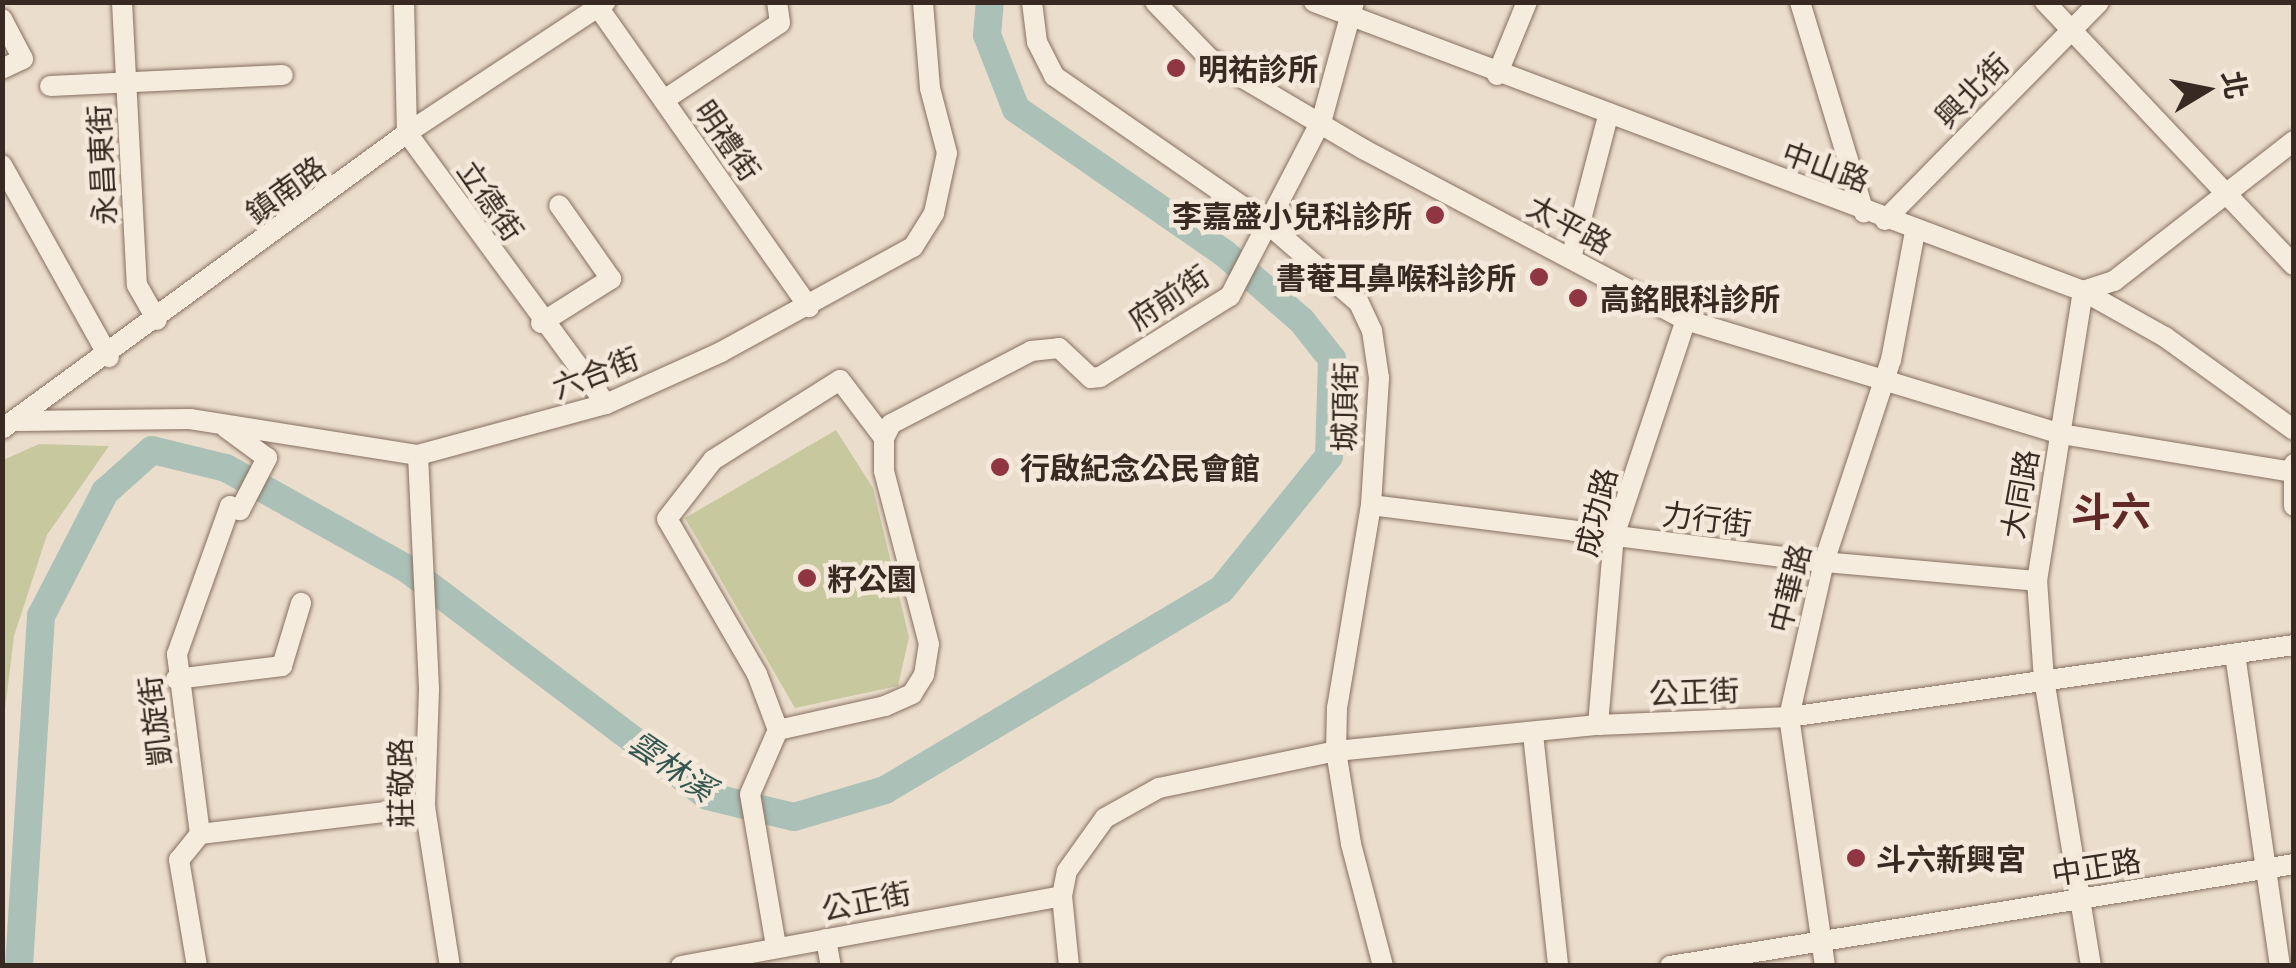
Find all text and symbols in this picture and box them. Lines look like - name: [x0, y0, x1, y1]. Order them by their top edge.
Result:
- north arrow: [2156, 40, 2256, 140]
- street label: 興北街: [1926, 45, 2016, 135]
- place label: 明祐診所: [1198, 50, 1318, 86]
- marker: 明祐診所: [1163, 55, 1189, 81]
- text: 北: [2215, 68, 2257, 102]
- street label: 明禮街: [687, 93, 769, 187]
- street label: 永昌東街: [80, 104, 122, 226]
- street label: 中山路: [1778, 134, 1874, 198]
- street label: 鎮南路: [238, 148, 332, 230]
- street label: 立德街: [450, 153, 532, 247]
- street label: 太平路: [1522, 187, 1618, 261]
- place label: 李嘉盛小兒科診所: [1172, 197, 1412, 233]
- marker: 李嘉盛小兒科診所: [1422, 202, 1448, 228]
- street label: 府前街: [1121, 257, 1215, 337]
- place label: 書菴耳鼻喉科診所: [1276, 259, 1516, 295]
- marker: 書菴耳鼻喉科診所: [1526, 264, 1552, 290]
- place label: 高銘眼科診所: [1600, 280, 1780, 316]
- marker: 高銘眼科診所: [1565, 285, 1591, 311]
- street label: 六合街: [547, 339, 643, 405]
- street label: 城頂街: [1325, 362, 1363, 452]
- street label: 大同路: [1993, 447, 2045, 541]
- place label: 行啟紀念公民會館: [1020, 449, 1260, 485]
- marker: 行啟紀念公民會館: [989, 456, 1011, 478]
- street label: 成功路: [1567, 464, 1623, 560]
- district label: 斗六: [2071, 486, 2151, 534]
- street label: 力行街: [1660, 495, 1754, 541]
- street label: 中華路: [1761, 540, 1817, 636]
- place label: 籽公園: [827, 560, 917, 596]
- marker: 籽公園: [796, 567, 818, 589]
- street label: 公正街: [1648, 671, 1740, 711]
- street label: 凱旋街: [131, 674, 177, 768]
- water label: 雲林溪: [621, 722, 723, 808]
- street label: 莊敬路: [381, 738, 419, 828]
- place label: 斗六新興宮: [1876, 840, 2026, 876]
- street label: 中正路: [2049, 841, 2143, 891]
- marker: 斗六新興宮: [1845, 847, 1867, 869]
- street label: 公正街: [818, 874, 914, 926]

